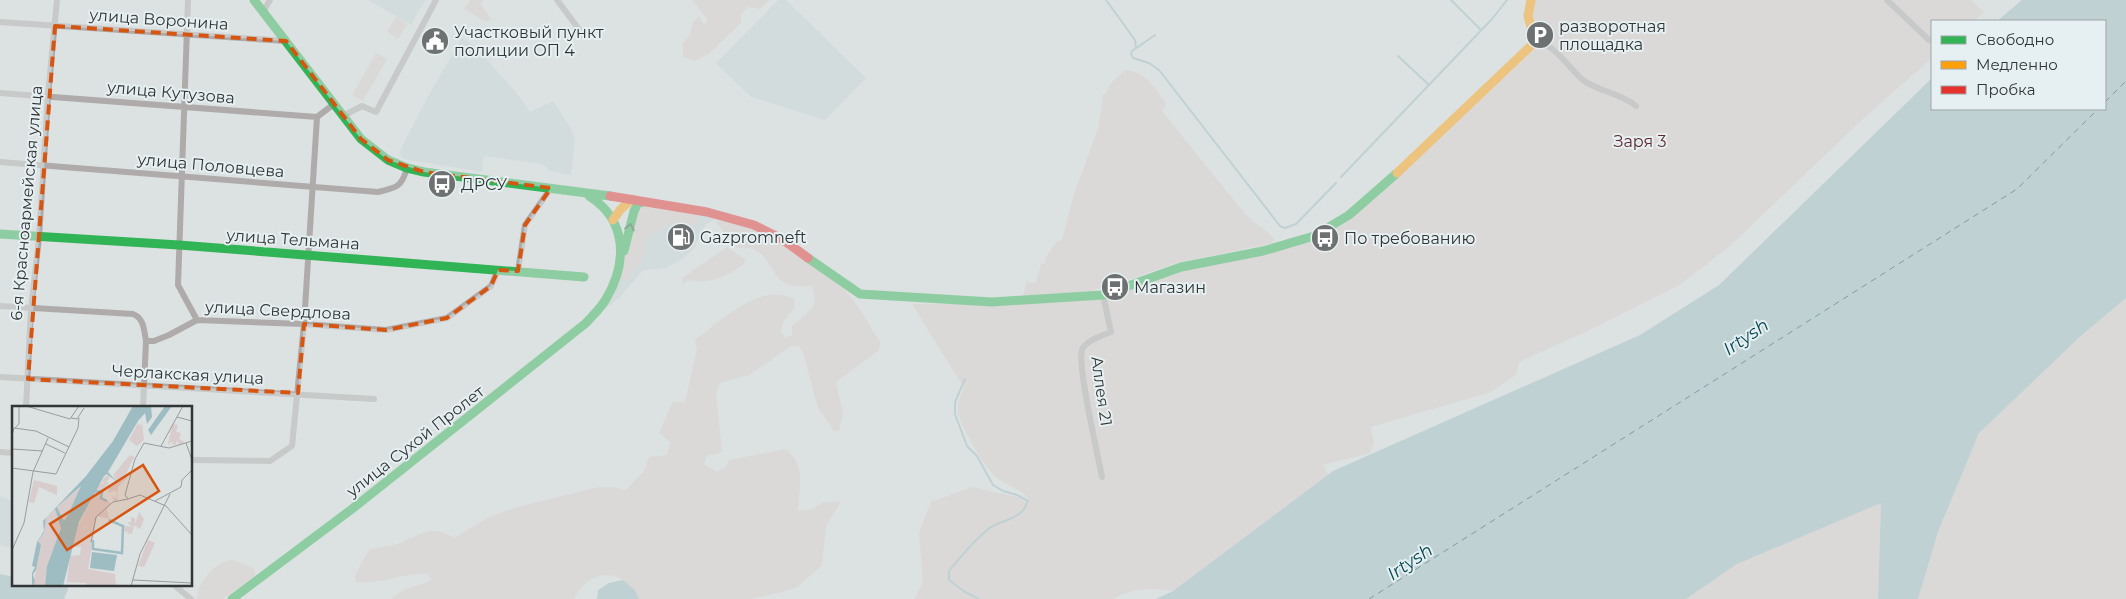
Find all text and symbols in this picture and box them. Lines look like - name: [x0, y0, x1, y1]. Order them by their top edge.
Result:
- street label: улица Воронина: [88, 5, 229, 34]
- place label: разворотная площадка: [1559, 17, 1666, 54]
- parking icon: разворотная площадка: [1525, 20, 1555, 50]
- legend: [1931, 20, 2106, 110]
- place label: Участковый пункт полиции ОП 4: [454, 23, 604, 60]
- public building icon: Участковый пункт полиции ОП 4: [420, 26, 450, 56]
- text: Свободно: [1976, 30, 2054, 49]
- text: Медленно: [1976, 55, 2058, 74]
- street label: улица Кутузова: [105, 77, 236, 108]
- text: Пробка: [1976, 80, 2035, 99]
- street label: 6-я Красноармейская улица: [7, 85, 46, 321]
- park label: Заря 3: [1614, 132, 1666, 151]
- street label: улица Половцева: [136, 150, 285, 181]
- bus stop icon: ДРСУ: [427, 169, 457, 199]
- place label: ДРСУ: [461, 175, 507, 194]
- one-way arrow: [624, 222, 635, 231]
- fuel station icon: Gazpromneft: [666, 222, 696, 252]
- bus stop icon: По требованию: [1310, 223, 1340, 253]
- street label: улица Тельмана: [225, 225, 360, 254]
- place label: Gazpromneft: [700, 228, 807, 247]
- place label: По требованию: [1344, 229, 1476, 248]
- bus stop icon: Магазин: [1100, 272, 1130, 302]
- place label: Магазин: [1134, 278, 1206, 297]
- street label: улица Свердлова: [204, 297, 351, 324]
- water label: Irtysh: [1719, 314, 1773, 360]
- street label: Аллея 21: [1087, 355, 1116, 427]
- street label: Черлакская улица: [112, 361, 264, 388]
- street label: улица Сухой Пролет: [342, 382, 488, 502]
- inset map: [12, 406, 192, 586]
- water label: Irtysh: [1383, 539, 1437, 585]

